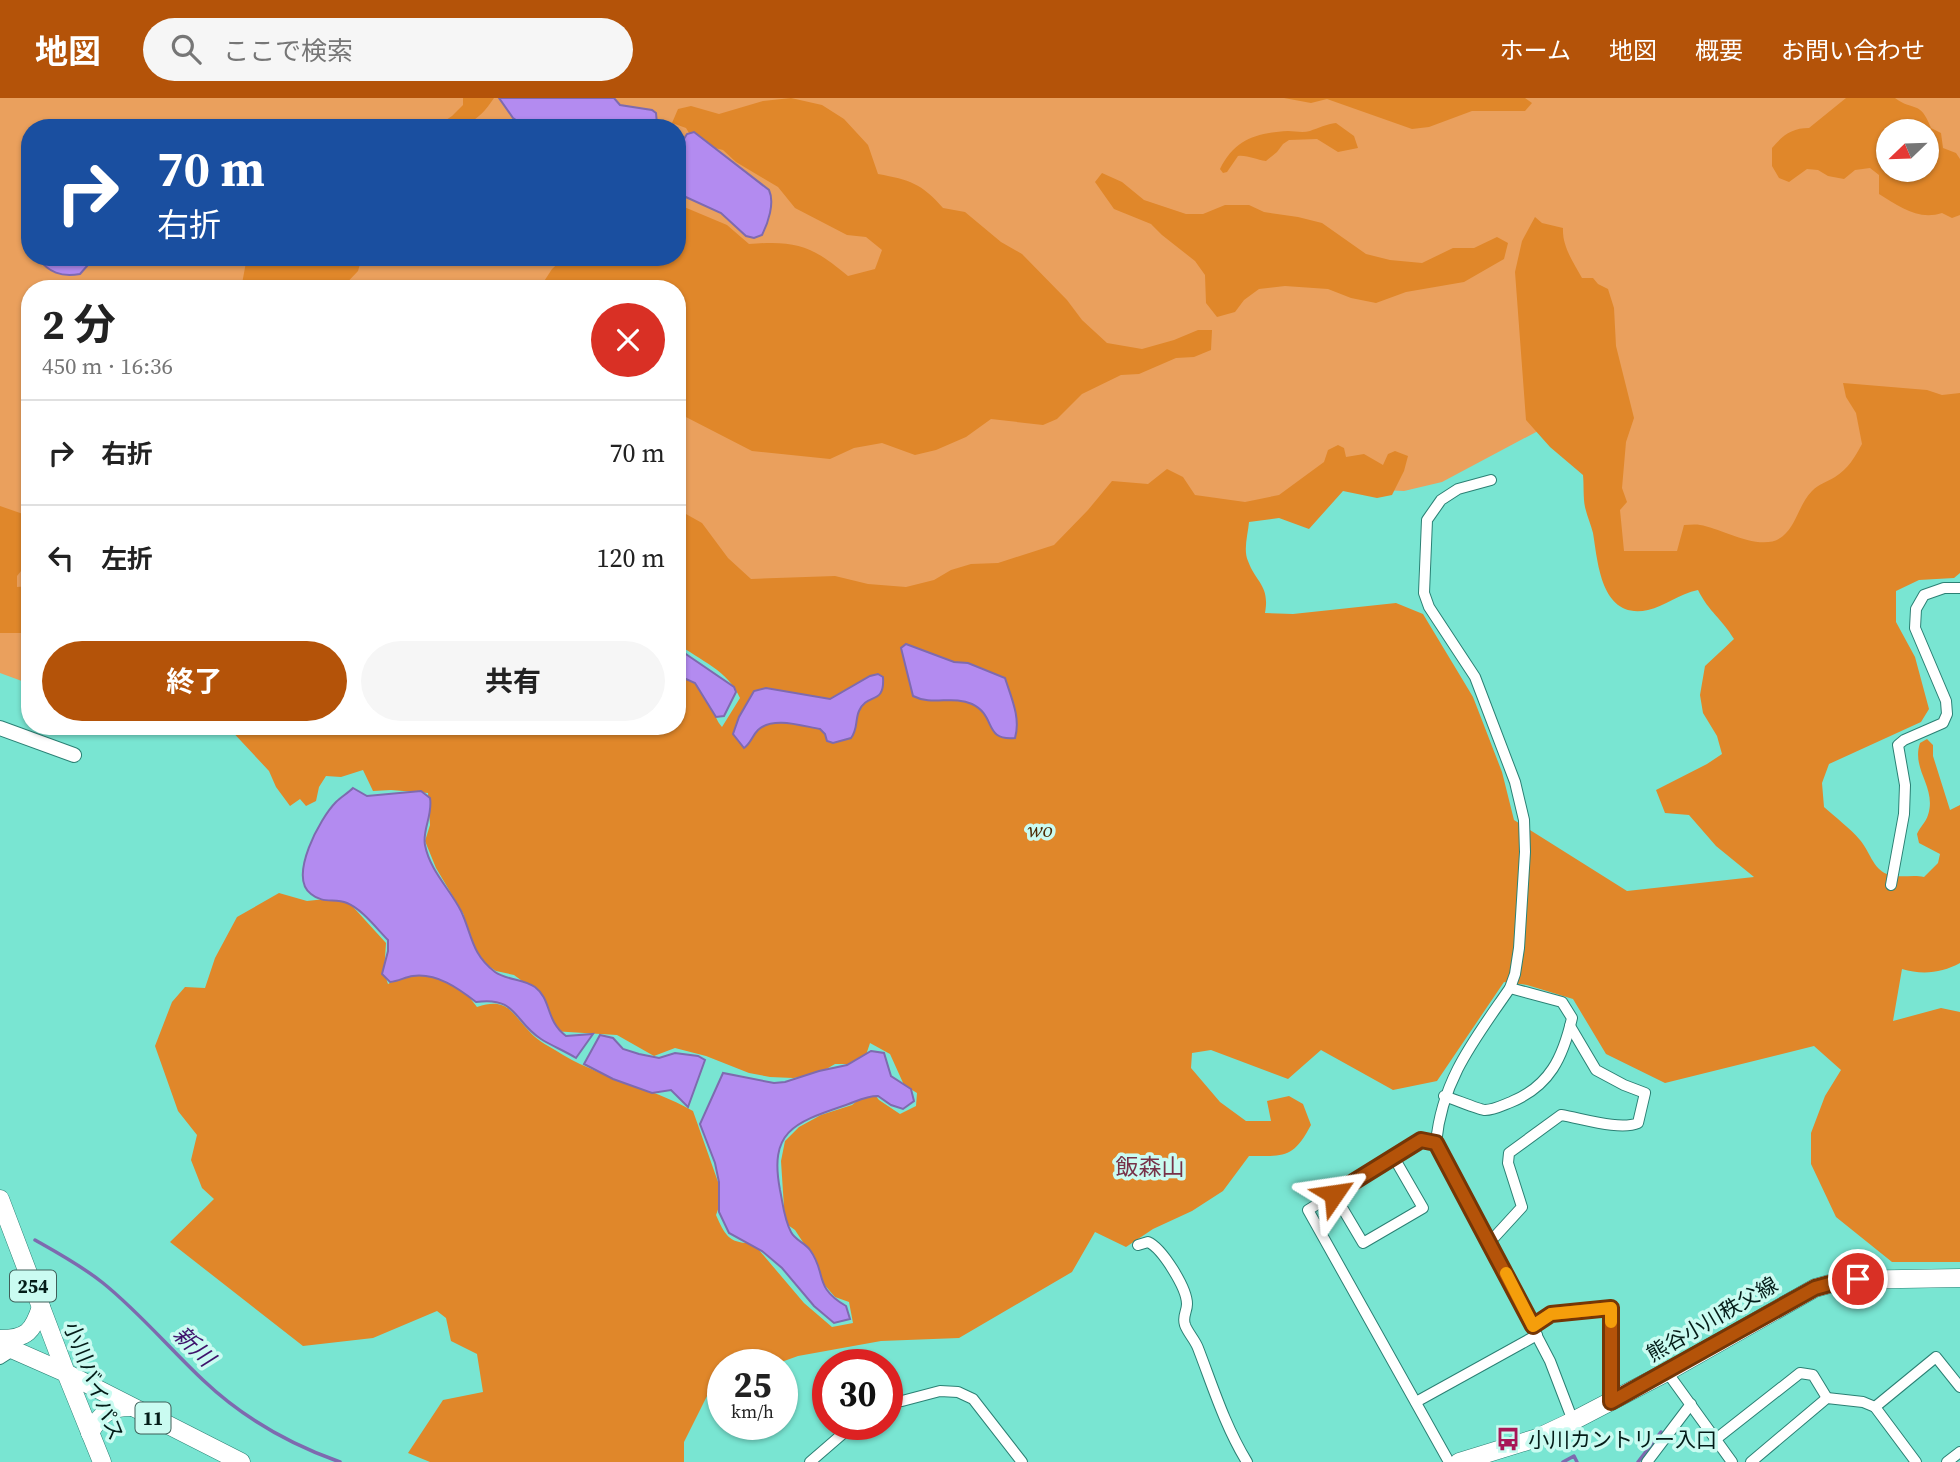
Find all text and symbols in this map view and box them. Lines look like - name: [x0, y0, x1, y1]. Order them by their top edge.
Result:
- search box: [143, 18, 633, 81]
- text: 地図: [35, 29, 101, 74]
- icon: search: [167, 30, 205, 68]
- text: ここで検索: [223, 33, 353, 69]
- text: ホーム: [1500, 34, 1571, 67]
- text: 地図: [1609, 34, 1657, 67]
- text: 概要: [1695, 34, 1743, 67]
- text: お問い合わせ: [1781, 34, 1925, 67]
- north arrow: [1876, 119, 1939, 182]
- map controls: [1876, 119, 1939, 182]
- text: 70 m: [157, 135, 265, 202]
- icon: right: [42, 147, 133, 238]
- text: 右折: [157, 203, 221, 247]
- text: 2 分: [42, 295, 116, 353]
- button: close: [591, 303, 665, 377]
- text: 450 m · 16:36: [42, 350, 173, 382]
- icon: right: [42, 434, 80, 472]
- text: 70 m: [610, 435, 665, 471]
- text: 右折: [101, 436, 153, 472]
- icon: left: [42, 539, 80, 577]
- text: 120 m: [597, 540, 665, 576]
- text: 左折: [101, 541, 153, 577]
- button: 終了: [42, 641, 347, 721]
- button: 共有: [361, 641, 665, 721]
- park label: wo: [1027, 815, 1053, 844]
- district label: 飯森山: [1116, 1151, 1185, 1183]
- position arrow: [1297, 1157, 1371, 1231]
- pin: [1828, 1249, 1888, 1309]
- icon: arrive: [1839, 1260, 1877, 1298]
- road number: 254: [10, 1270, 56, 1302]
- street label: 熊谷小川秩父線: [1641, 1270, 1783, 1368]
- street label: 小川バイパス: [57, 1317, 131, 1445]
- water label: 新川: [166, 1319, 224, 1376]
- speed limit sign: 30: [812, 1349, 903, 1440]
- text: 25: [734, 1361, 771, 1409]
- text: km/h: [731, 1399, 774, 1424]
- road number: 11: [136, 1402, 170, 1434]
- bus stop icon: 小川カントリー入口: [1494, 1425, 1522, 1453]
- place label: 小川カントリー入口: [1528, 1425, 1717, 1454]

